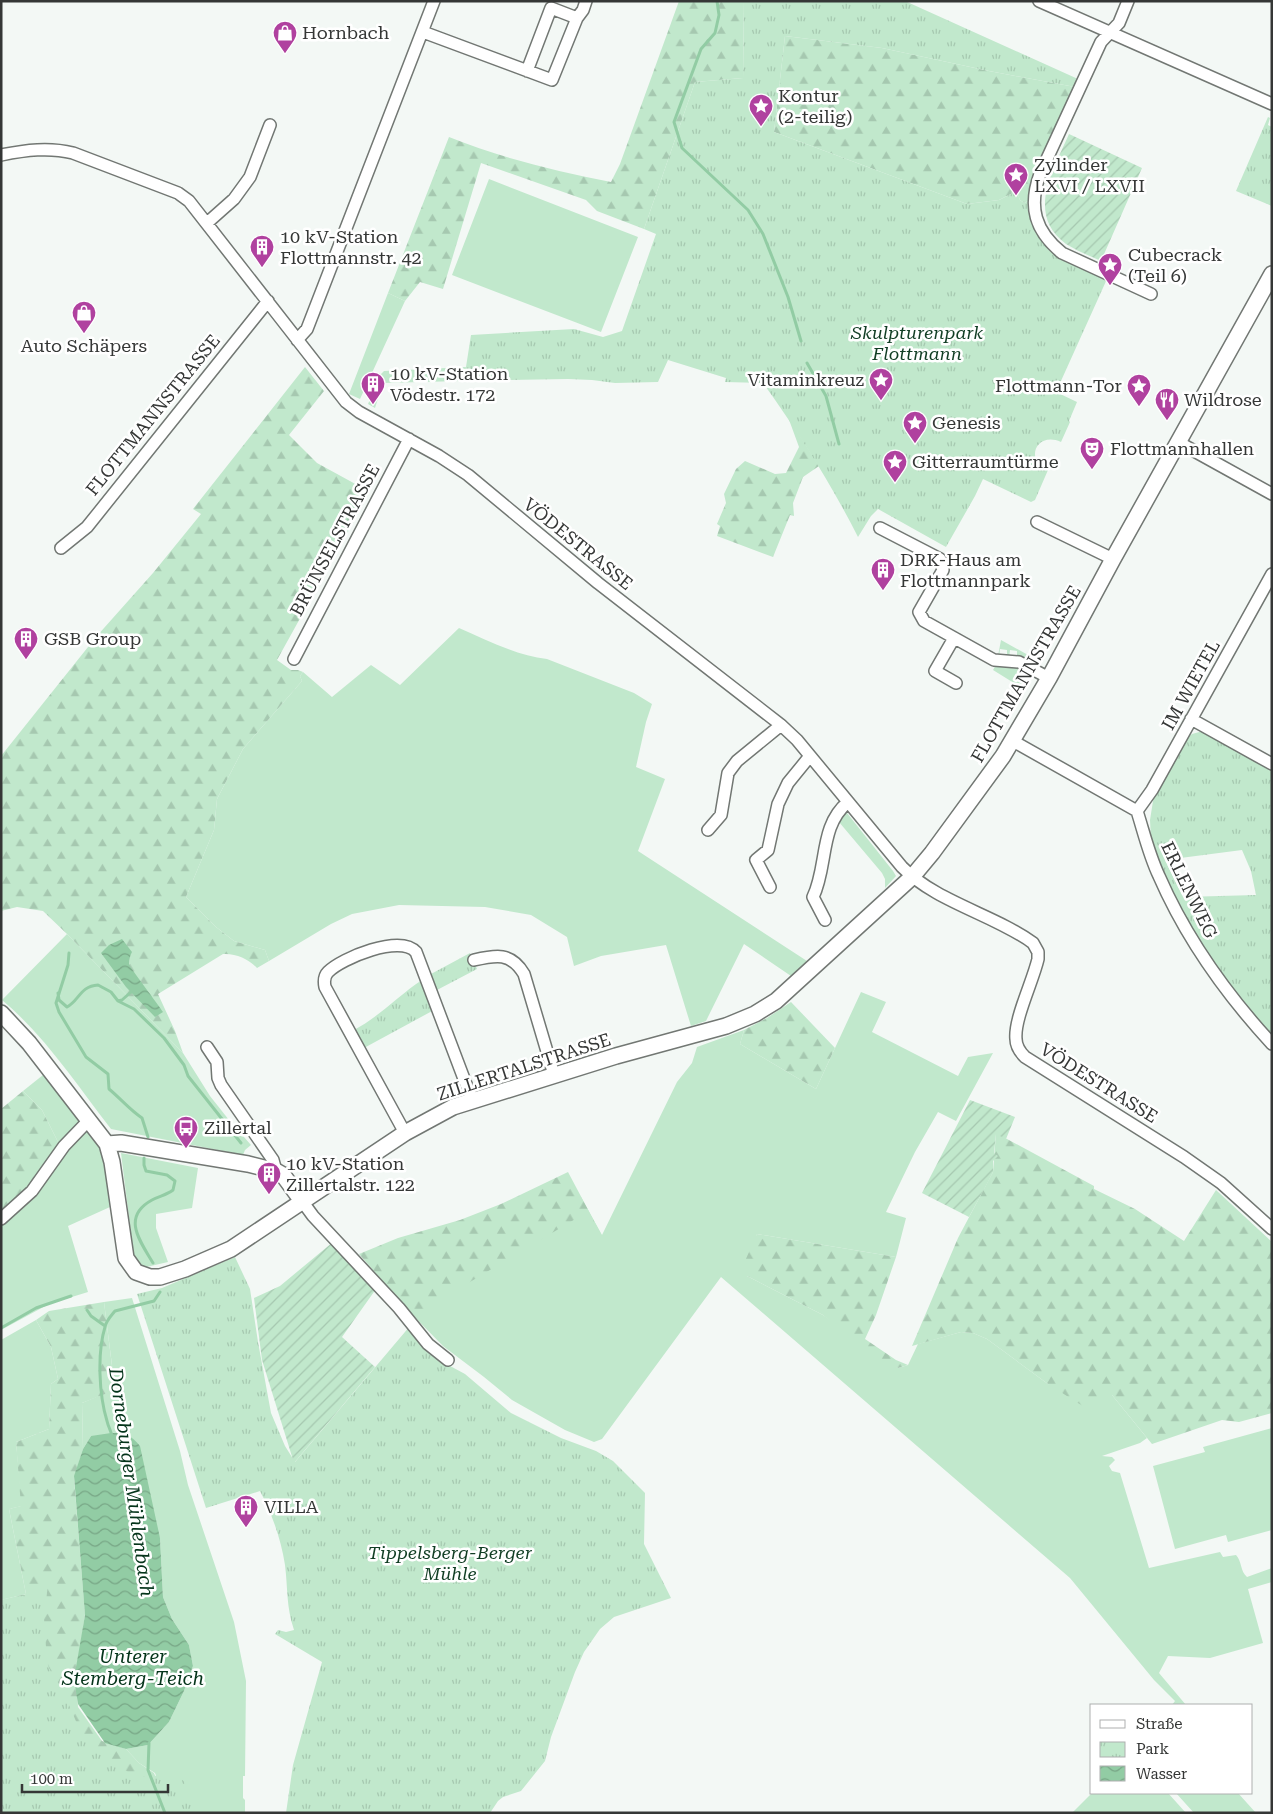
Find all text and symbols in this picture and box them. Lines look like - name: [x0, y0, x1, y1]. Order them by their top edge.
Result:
- shop icon: Hornbach: [272, 20, 298, 54]
- place label: Hornbach: [302, 22, 390, 43]
- place label: Kontur (2-teilig): [778, 85, 852, 127]
- place icon: Kontur (2-teilig): [748, 93, 774, 127]
- place label: Zylinder LXVI / LXVII: [1034, 154, 1145, 196]
- place icon: Zylinder LXVI / LXVII: [1003, 162, 1029, 196]
- place label: 10 kV-Station Flottmannstr. 42: [280, 226, 422, 268]
- building icon: 10 kV-Station Flottmannstr. 42: [249, 234, 275, 268]
- place label: Cubecrack (Teil 6): [1128, 244, 1222, 286]
- place icon: Cubecrack (Teil 6): [1097, 252, 1123, 286]
- shop icon: Auto Schäpers: [71, 300, 97, 334]
- park label: Skulpturenpark Flottmann: [850, 322, 983, 364]
- street label: FLOTTMANNSTRASSE: [81, 330, 224, 499]
- place label: Auto Schäpers: [21, 335, 147, 356]
- place label: 10 kV-Station Vödestr. 172: [390, 363, 509, 405]
- place icon: Vitaminkreuz: [868, 367, 894, 401]
- place label: Vitaminkreuz: [748, 369, 865, 390]
- building icon: 10 kV-Station Vödestr. 172: [360, 371, 386, 405]
- place icon: Flottmann-Tor: [1126, 373, 1152, 407]
- place label: Flottmann-Tor: [995, 375, 1122, 396]
- restaurant icon: Wildrose: [1154, 387, 1180, 421]
- place label: Wildrose: [1184, 389, 1262, 410]
- place icon: Genesis: [902, 410, 928, 444]
- place label: Genesis: [932, 412, 1001, 433]
- theatre icon: Flottmannhallen: [1079, 436, 1105, 470]
- place label: Flottmannhallen: [1110, 438, 1255, 459]
- place icon: Gitterraumtürme: [882, 449, 908, 483]
- place label: Gitterraumtürme: [912, 451, 1059, 472]
- street label: BRÜNSELSTRASSE: [286, 460, 384, 619]
- street label: VÖDESTRASSE: [519, 493, 637, 594]
- place label: DRK-Haus am Flottmannpark: [900, 549, 1031, 591]
- building icon: DRK-Haus am Flottmannpark: [870, 557, 896, 591]
- street label: FLOTTMANNSTRASSE: [966, 581, 1085, 766]
- building icon: GSB Group: [13, 626, 39, 660]
- place label: GSB Group: [44, 628, 141, 649]
- street label: IM WIETEL: [1157, 636, 1224, 733]
- street label: ERLENWEG: [1157, 838, 1222, 941]
- street label: ZILLERTALSTRASSE: [434, 1029, 613, 1105]
- street label: VÖDESTRASSE: [1037, 1038, 1162, 1127]
- bus stop icon: Zillertal: [173, 1115, 199, 1149]
- place label: Zillertal: [204, 1117, 272, 1138]
- place label: 10 kV-Station Zillertalstr. 122: [286, 1153, 415, 1195]
- building icon: 10 kV-Station Zillertalstr. 122: [256, 1161, 282, 1195]
- water label: Dorneburger Mühlenbach: [104, 1365, 159, 1598]
- building icon: VILLA: [233, 1494, 259, 1528]
- place label: VILLA: [264, 1496, 319, 1517]
- park label: Tippelsberg-Berger Mühle: [368, 1542, 533, 1584]
- water label: Unterer Stemberg-Teich: [61, 1645, 204, 1690]
- legend: [1090, 1704, 1253, 1794]
- text: Straße: [1136, 1715, 1183, 1733]
- text: Park: [1136, 1740, 1170, 1758]
- scale bar: [22, 1762, 169, 1794]
- text: Wasser: [1136, 1765, 1187, 1783]
- text: 100 m: [30, 1770, 73, 1788]

